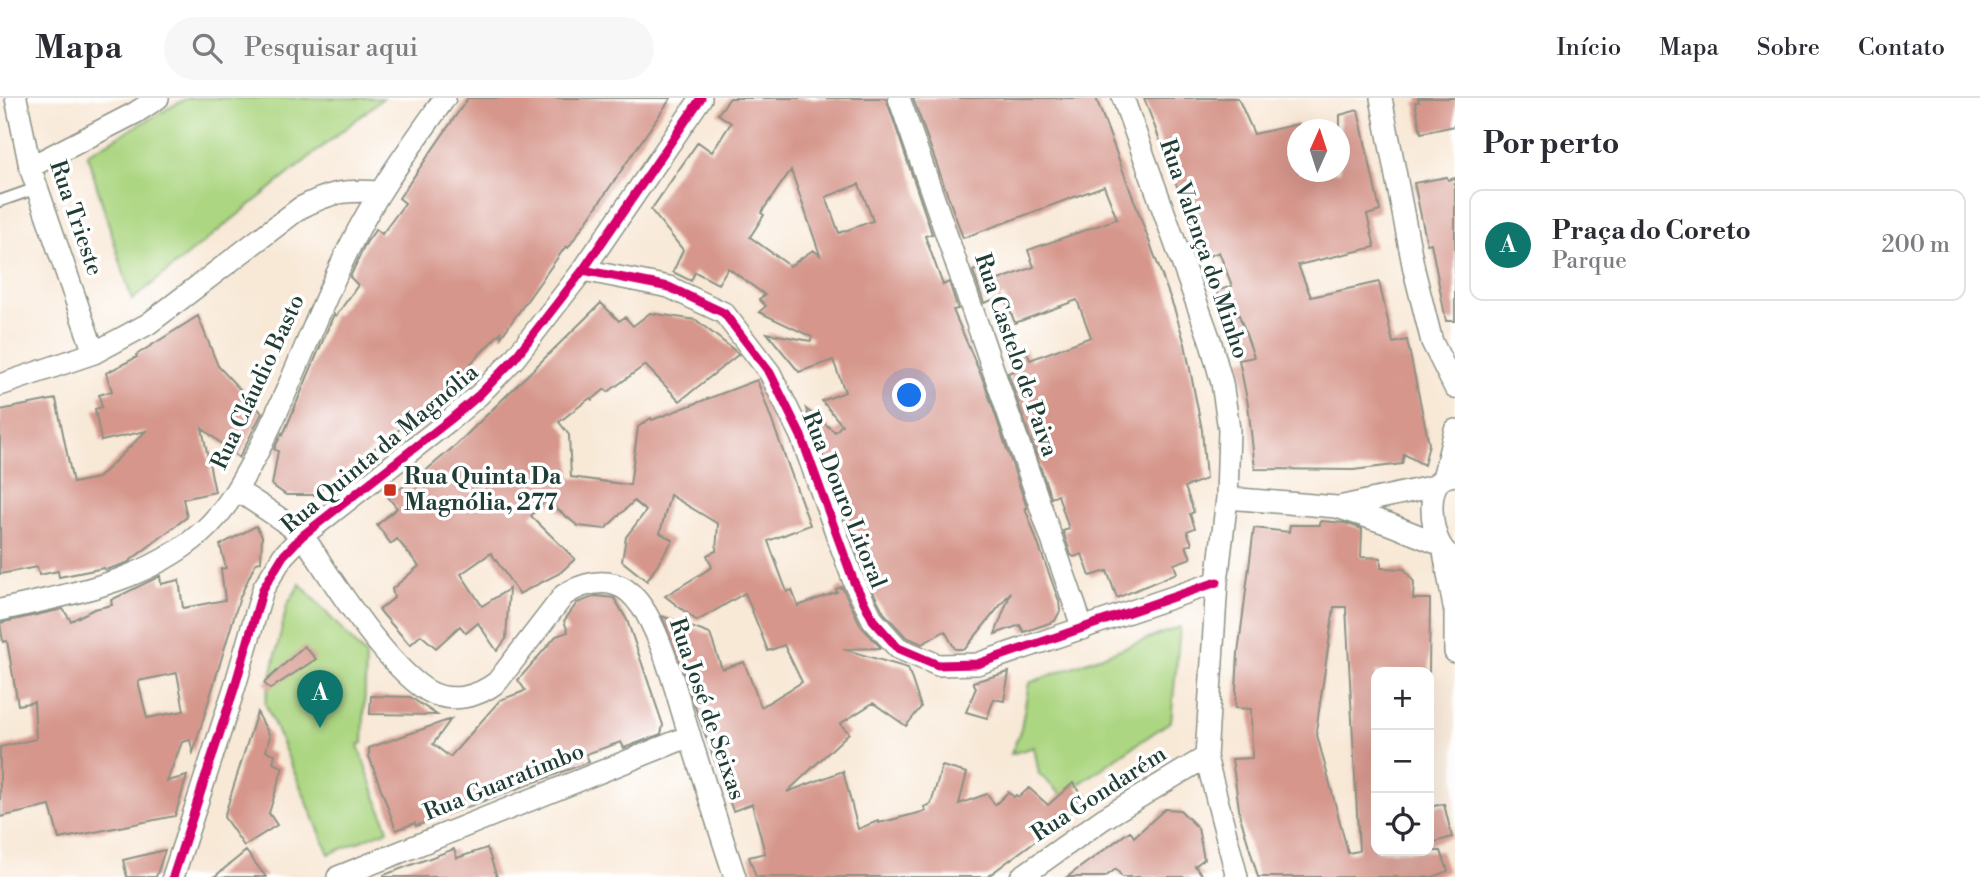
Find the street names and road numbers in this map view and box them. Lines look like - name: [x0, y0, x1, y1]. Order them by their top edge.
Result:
- street label: Rua Valença do Minho: [1153, 135, 1255, 363]
- street label: Rua Trieste: [43, 157, 109, 279]
- street label: Rua Castelo de Paiva: [968, 250, 1064, 461]
- street label: Rua Cláudio Basto: [205, 290, 311, 474]
- street label: Rua Quinta da Magnólia: [276, 358, 485, 540]
- street label: Rua Douro Litoral: [796, 407, 892, 593]
- street label: Rua José de Seixas: [663, 615, 751, 803]
- street label: Rua Guaratimbo: [420, 737, 588, 827]
- street label: Rua Gondarém: [1026, 740, 1172, 848]

